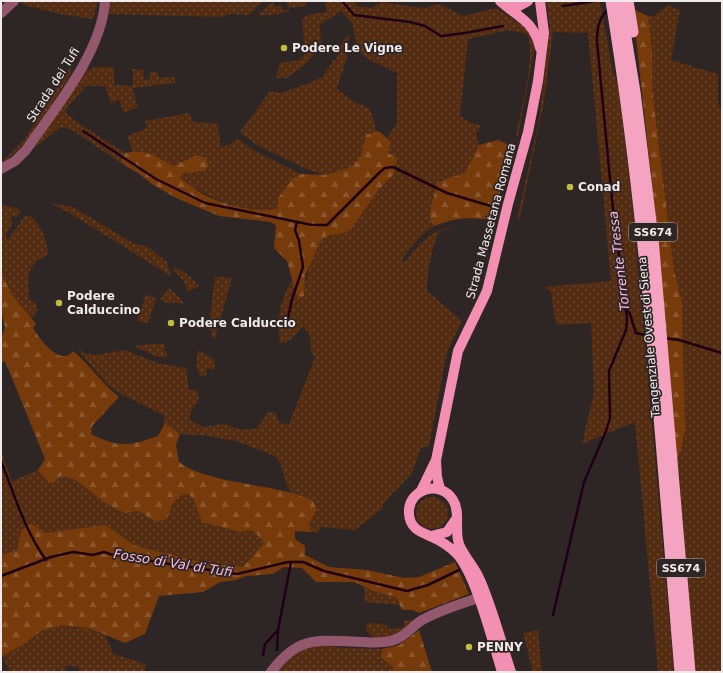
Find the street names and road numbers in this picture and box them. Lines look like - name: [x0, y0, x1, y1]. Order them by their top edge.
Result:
- street label: Strada dei Tufi: [24, 45, 82, 125]
- street label: Strada Massetana Romana: [463, 141, 519, 301]
- road number: SS674: [629, 223, 677, 241]
- street label: Tangenziale Ovest di Siena: [635, 256, 663, 419]
- road number: SS674: [657, 559, 705, 577]

